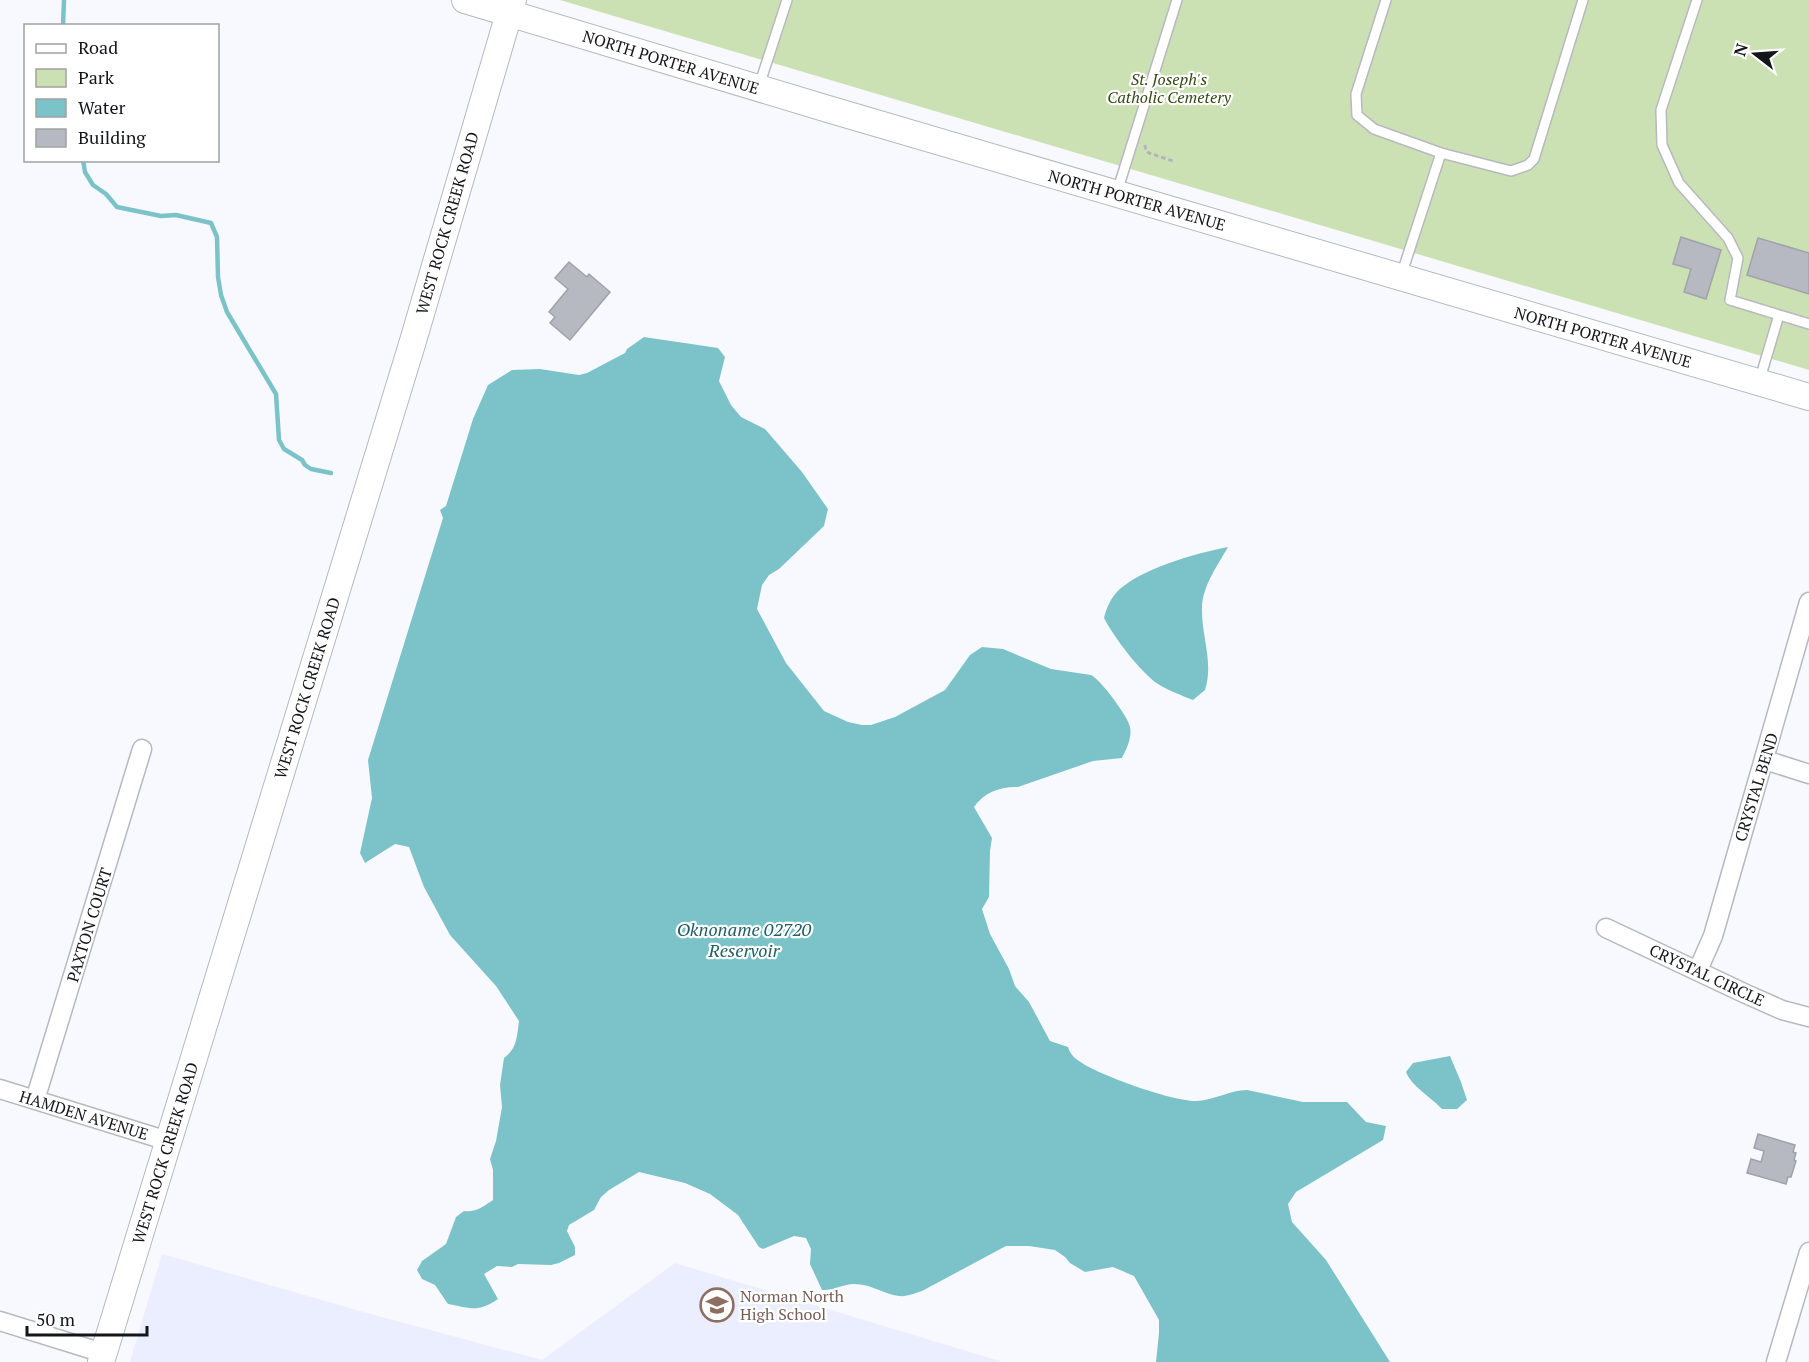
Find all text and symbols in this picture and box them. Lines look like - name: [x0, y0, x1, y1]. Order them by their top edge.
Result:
- legend: [24, 24, 219, 162]
- north arrow: [1725, 24, 1785, 84]
- street label: NORTH PORTER AVENUE: [580, 25, 762, 99]
- text: Road: [78, 35, 118, 59]
- text: N: [1728, 41, 1753, 59]
- text: Park: [78, 65, 115, 89]
- park label: St. Joseph's Catholic Cemetery: [1107, 68, 1231, 108]
- text: Water: [78, 95, 125, 119]
- text: Building: [78, 125, 146, 149]
- street label: WEST ROCK CREEK ROAD: [410, 129, 484, 317]
- street label: NORTH PORTER AVENUE: [1046, 164, 1228, 236]
- street label: NORTH PORTER AVENUE: [1512, 301, 1694, 373]
- street label: WEST ROCK CREEK ROAD: [269, 594, 345, 782]
- street label: CRYSTAL BEND: [1729, 730, 1783, 844]
- street label: PAXTON COURT: [61, 865, 117, 985]
- water label: Oknoname 02720 Reservoir: [677, 917, 812, 962]
- street label: CRYSTAL CIRCLE: [1646, 939, 1768, 1011]
- street label: WEST ROCK CREEK ROAD: [127, 1059, 203, 1247]
- street label: HAMDEN AVENUE: [17, 1085, 151, 1145]
- place label: Norman North High School: [740, 1285, 845, 1325]
- school or university icon: Norman North High School: [699, 1287, 735, 1323]
- scale bar: [27, 1299, 147, 1337]
- text: 50 m: [36, 1307, 76, 1331]

